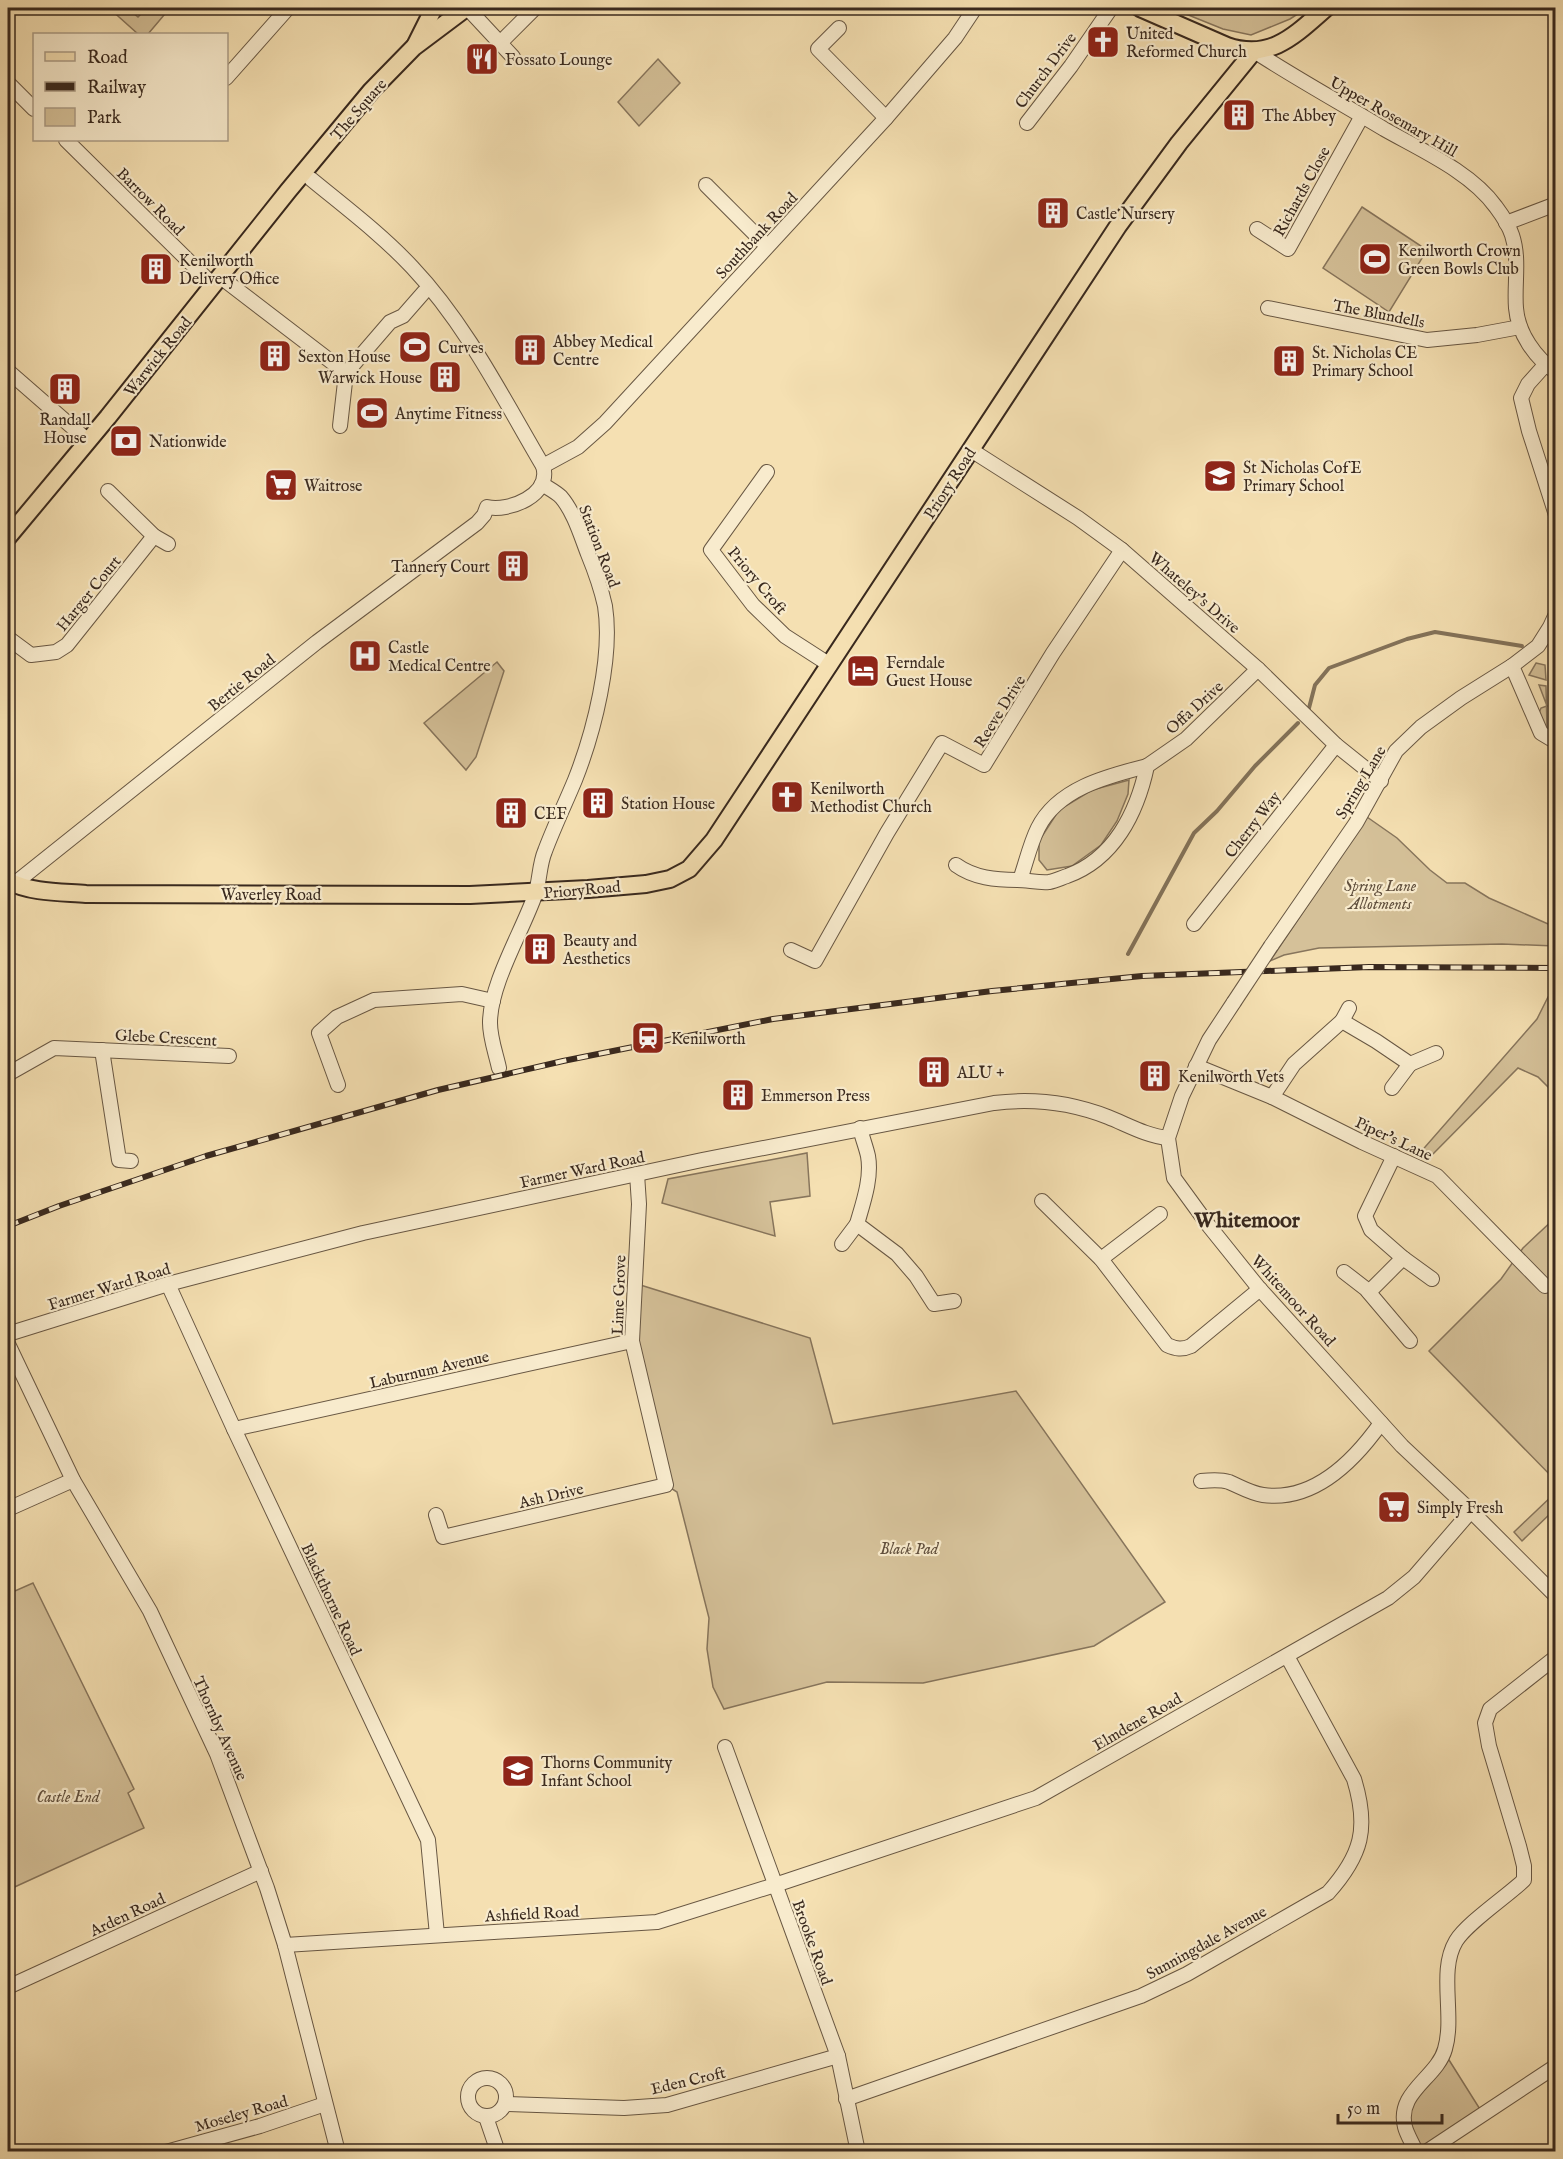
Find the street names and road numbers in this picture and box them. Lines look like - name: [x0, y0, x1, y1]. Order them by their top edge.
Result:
- street label: Church Drive: [1011, 29, 1082, 113]
- street label: Upper Rosemary Hill: [1326, 73, 1461, 163]
- street label: The Square: [327, 75, 392, 145]
- street label: Richards Close: [1270, 144, 1336, 240]
- street label: Barrow Road: [111, 164, 188, 241]
- street label: Southbank Road: [712, 189, 803, 284]
- street label: The Blundells: [1331, 296, 1427, 334]
- street label: Warwick Road: [120, 313, 197, 401]
- street label: Priory Road: [920, 444, 981, 524]
- street label: Station Road: [573, 503, 623, 591]
- street label: Priory Croft: [722, 543, 791, 620]
- street label: Whateley's Drive: [1144, 548, 1243, 639]
- street label: Harger Court: [53, 552, 126, 636]
- street label: Bertie Road: [205, 650, 280, 717]
- street label: Reeve Drive: [971, 672, 1031, 752]
- street label: Offa Drive: [1162, 677, 1228, 739]
- street label: Spring Lane: [1332, 743, 1391, 823]
- street label: Cherry Way: [1221, 788, 1286, 863]
- street label: PrioryRoad: [543, 878, 622, 904]
- street label: Waverley Road: [221, 886, 322, 906]
- street label: Glebe Crescent: [114, 1026, 218, 1052]
- street label: Piper's Lane: [1351, 1113, 1435, 1166]
- street label: Farmer Ward Road: [518, 1148, 647, 1194]
- street label: Whitemoor Road: [1246, 1251, 1339, 1352]
- street label: Lime Grove: [609, 1255, 631, 1336]
- street label: Farmer Ward Road: [46, 1260, 174, 1316]
- street label: Laburnum Avenue: [368, 1347, 491, 1394]
- street label: Ash Drive: [516, 1480, 586, 1514]
- street label: Blackthorne Road: [296, 1541, 365, 1659]
- street label: Thornby Avenue: [187, 1674, 251, 1784]
- street label: Elmdene Road: [1090, 1689, 1186, 1756]
- street label: Arden Road: [86, 1889, 169, 1942]
- street label: Brooke Road: [786, 1897, 836, 1988]
- street label: Sunningdale Avenue: [1143, 1902, 1271, 1985]
- street label: Ashfield Road: [484, 1903, 580, 1927]
- street label: Eden Croft: [649, 2064, 728, 2100]
- street label: Moseley Road: [193, 2092, 291, 2138]

